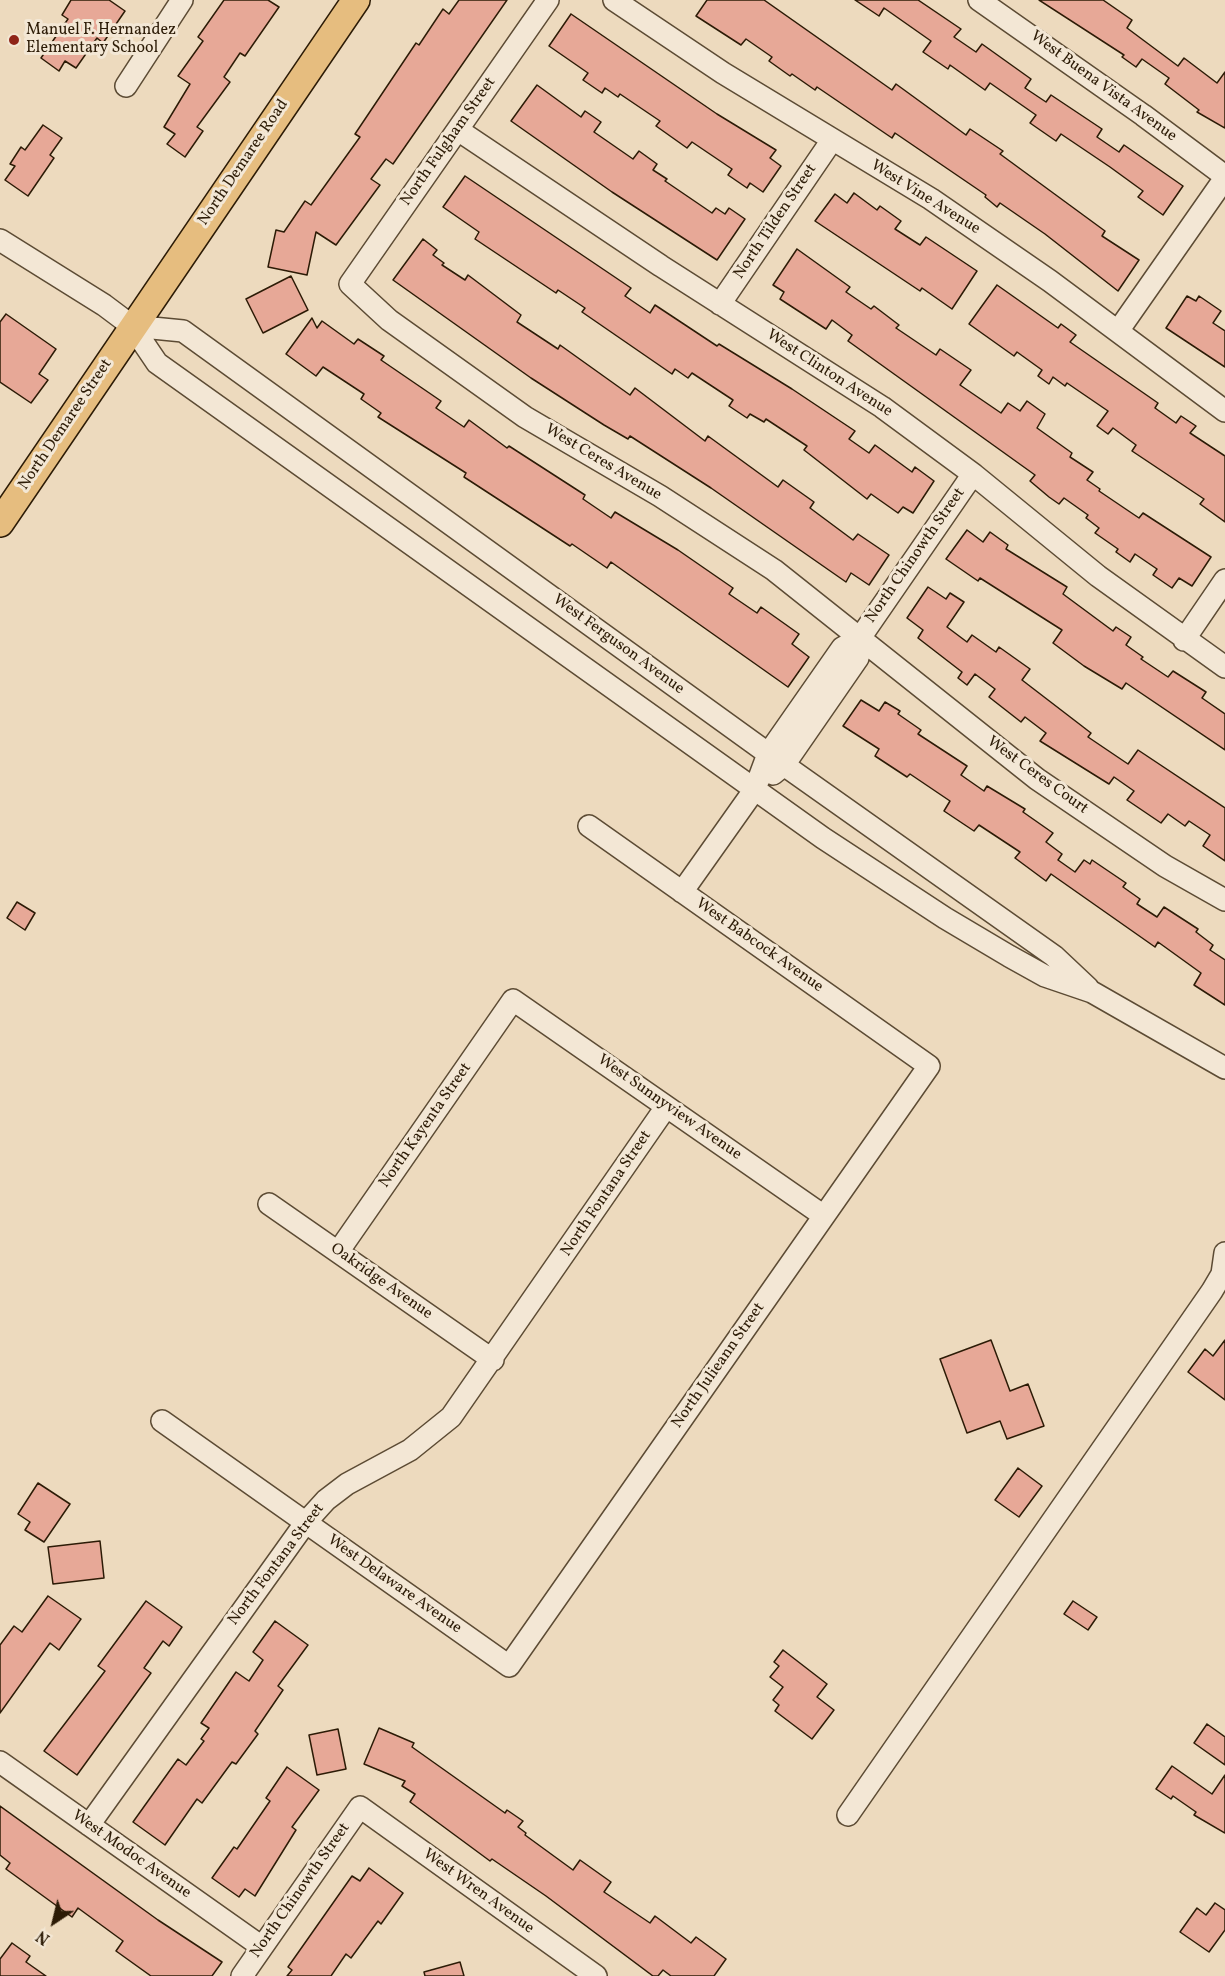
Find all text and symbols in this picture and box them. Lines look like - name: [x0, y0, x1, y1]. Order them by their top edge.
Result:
- place label: Manuel F. Hernandez Elementary School: [26, 21, 176, 59]
- street label: West Buena Vista Avenue: [1026, 27, 1180, 147]
- marker: Manuel F. Hernandez Elementary School: [7, 33, 21, 47]
- street label: North Fulgham Street: [397, 74, 501, 210]
- street label: North Demaree Road: [195, 96, 293, 230]
- street label: West Vine Avenue: [867, 157, 983, 239]
- street label: North Tilden Street: [730, 161, 822, 283]
- street label: West Clinton Avenue: [762, 326, 896, 422]
- street label: North Demaree Street: [15, 356, 117, 494]
- street label: West Ceres Avenue: [541, 421, 665, 505]
- street label: North Chinowth Street: [862, 485, 970, 627]
- street label: West Ferguson Avenue: [548, 591, 688, 699]
- street label: West Ceres Court: [983, 733, 1091, 819]
- street label: West Babcock Avenue: [691, 895, 827, 997]
- street label: West Sunnyview Avenue: [593, 1051, 745, 1165]
- street label: North Kayenta Street: [376, 1060, 476, 1192]
- street label: North Fontana Street: [558, 1127, 656, 1261]
- street label: Oakridge Avenue: [326, 1240, 436, 1324]
- street label: North Julieann Street: [668, 1299, 770, 1433]
- street label: North Fontana Street: [225, 1500, 329, 1630]
- street label: West Delaware Avenue: [323, 1531, 465, 1639]
- street label: West Modoc Avenue: [68, 1807, 194, 1903]
- street label: North Chinowth Street: [247, 1820, 355, 1962]
- street label: West Wren Avenue: [419, 1845, 537, 1939]
- north arrow: [24, 1892, 84, 1952]
- text: N: [33, 1924, 55, 1949]

